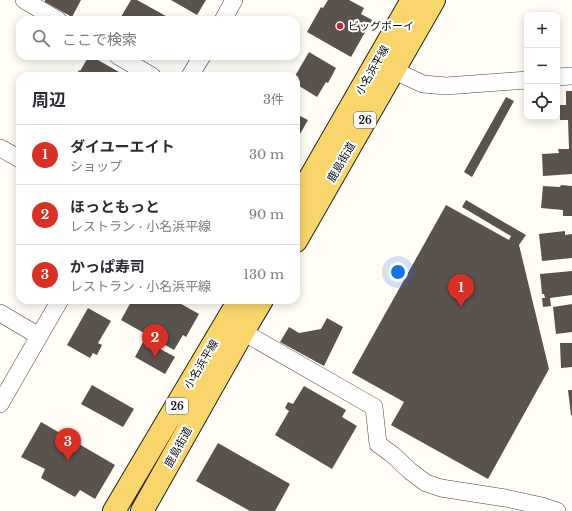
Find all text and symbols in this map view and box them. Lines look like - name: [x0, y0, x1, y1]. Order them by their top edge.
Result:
- map controls: [524, 12, 560, 120]
- button: +: [524, 12, 560, 48]
- search box: [16, 16, 300, 60]
- place label: ビッグボーイ: [348, 19, 414, 33]
- marker: ビッグボーイ: [335, 21, 345, 31]
- icon: search: [30, 27, 52, 49]
- text: ここで検索: [62, 30, 137, 49]
- street label: 小名浜平線: [352, 43, 392, 97]
- button: −: [524, 48, 560, 84]
- button: locate: [524, 84, 560, 120]
- text: 周辺: [32, 90, 66, 111]
- text: 3件: [263, 91, 284, 108]
- road number: 26: [354, 112, 376, 128]
- text: ダイユーエイト: [70, 137, 175, 156]
- street label: 鹿島街道: [324, 139, 358, 185]
- text: 1: [42, 146, 48, 163]
- text: 30 m: [249, 146, 284, 163]
- text: ショップ: [70, 158, 122, 175]
- text: ほっともっと: [70, 197, 160, 216]
- text: 2: [41, 206, 49, 223]
- text: 90 m: [249, 206, 284, 223]
- text: レストラン · 小名浜平線: [70, 218, 211, 235]
- text: かっぱ寿司: [70, 257, 145, 276]
- your location: [388, 262, 408, 282]
- text: 3: [41, 266, 49, 283]
- text: 130 m: [243, 266, 284, 283]
- pin: 1: [448, 274, 474, 307]
- text: レストラン · 小名浜平線: [70, 278, 211, 295]
- pin: 2: [142, 324, 168, 357]
- street label: 小名浜平線: [181, 337, 221, 391]
- road number: 26: [166, 398, 188, 414]
- street label: 鹿島街道: [161, 424, 195, 470]
- pin: 3: [55, 428, 81, 461]

